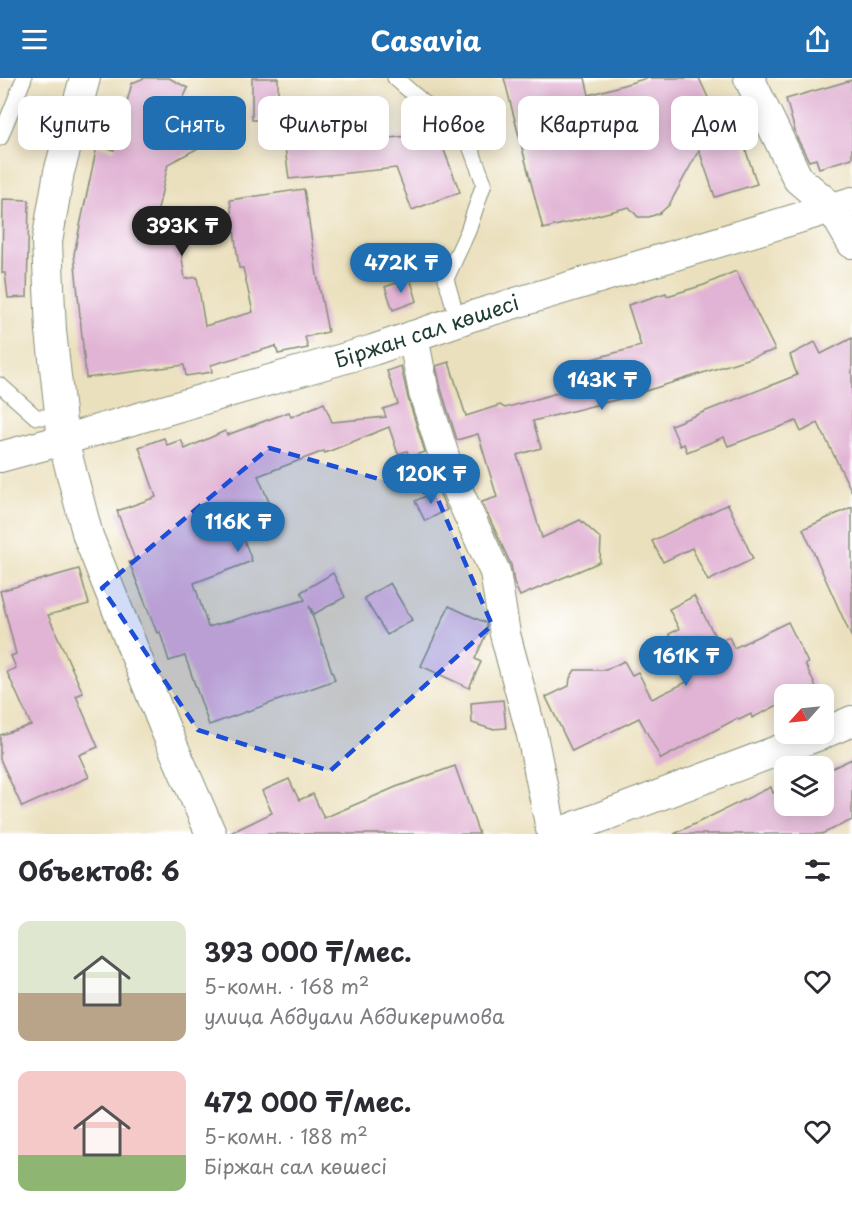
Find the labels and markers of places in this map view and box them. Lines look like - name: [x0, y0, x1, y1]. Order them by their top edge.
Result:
- pin: 393K ₸: [133, 206, 231, 257]
- pin: 472K ₸: [352, 243, 450, 294]
- pin: 143K ₸: [553, 360, 651, 411]
- pin: 120K ₸: [382, 454, 480, 505]
- pin: 116K ₸: [189, 502, 287, 553]
- pin: 161K ₸: [637, 636, 735, 687]

